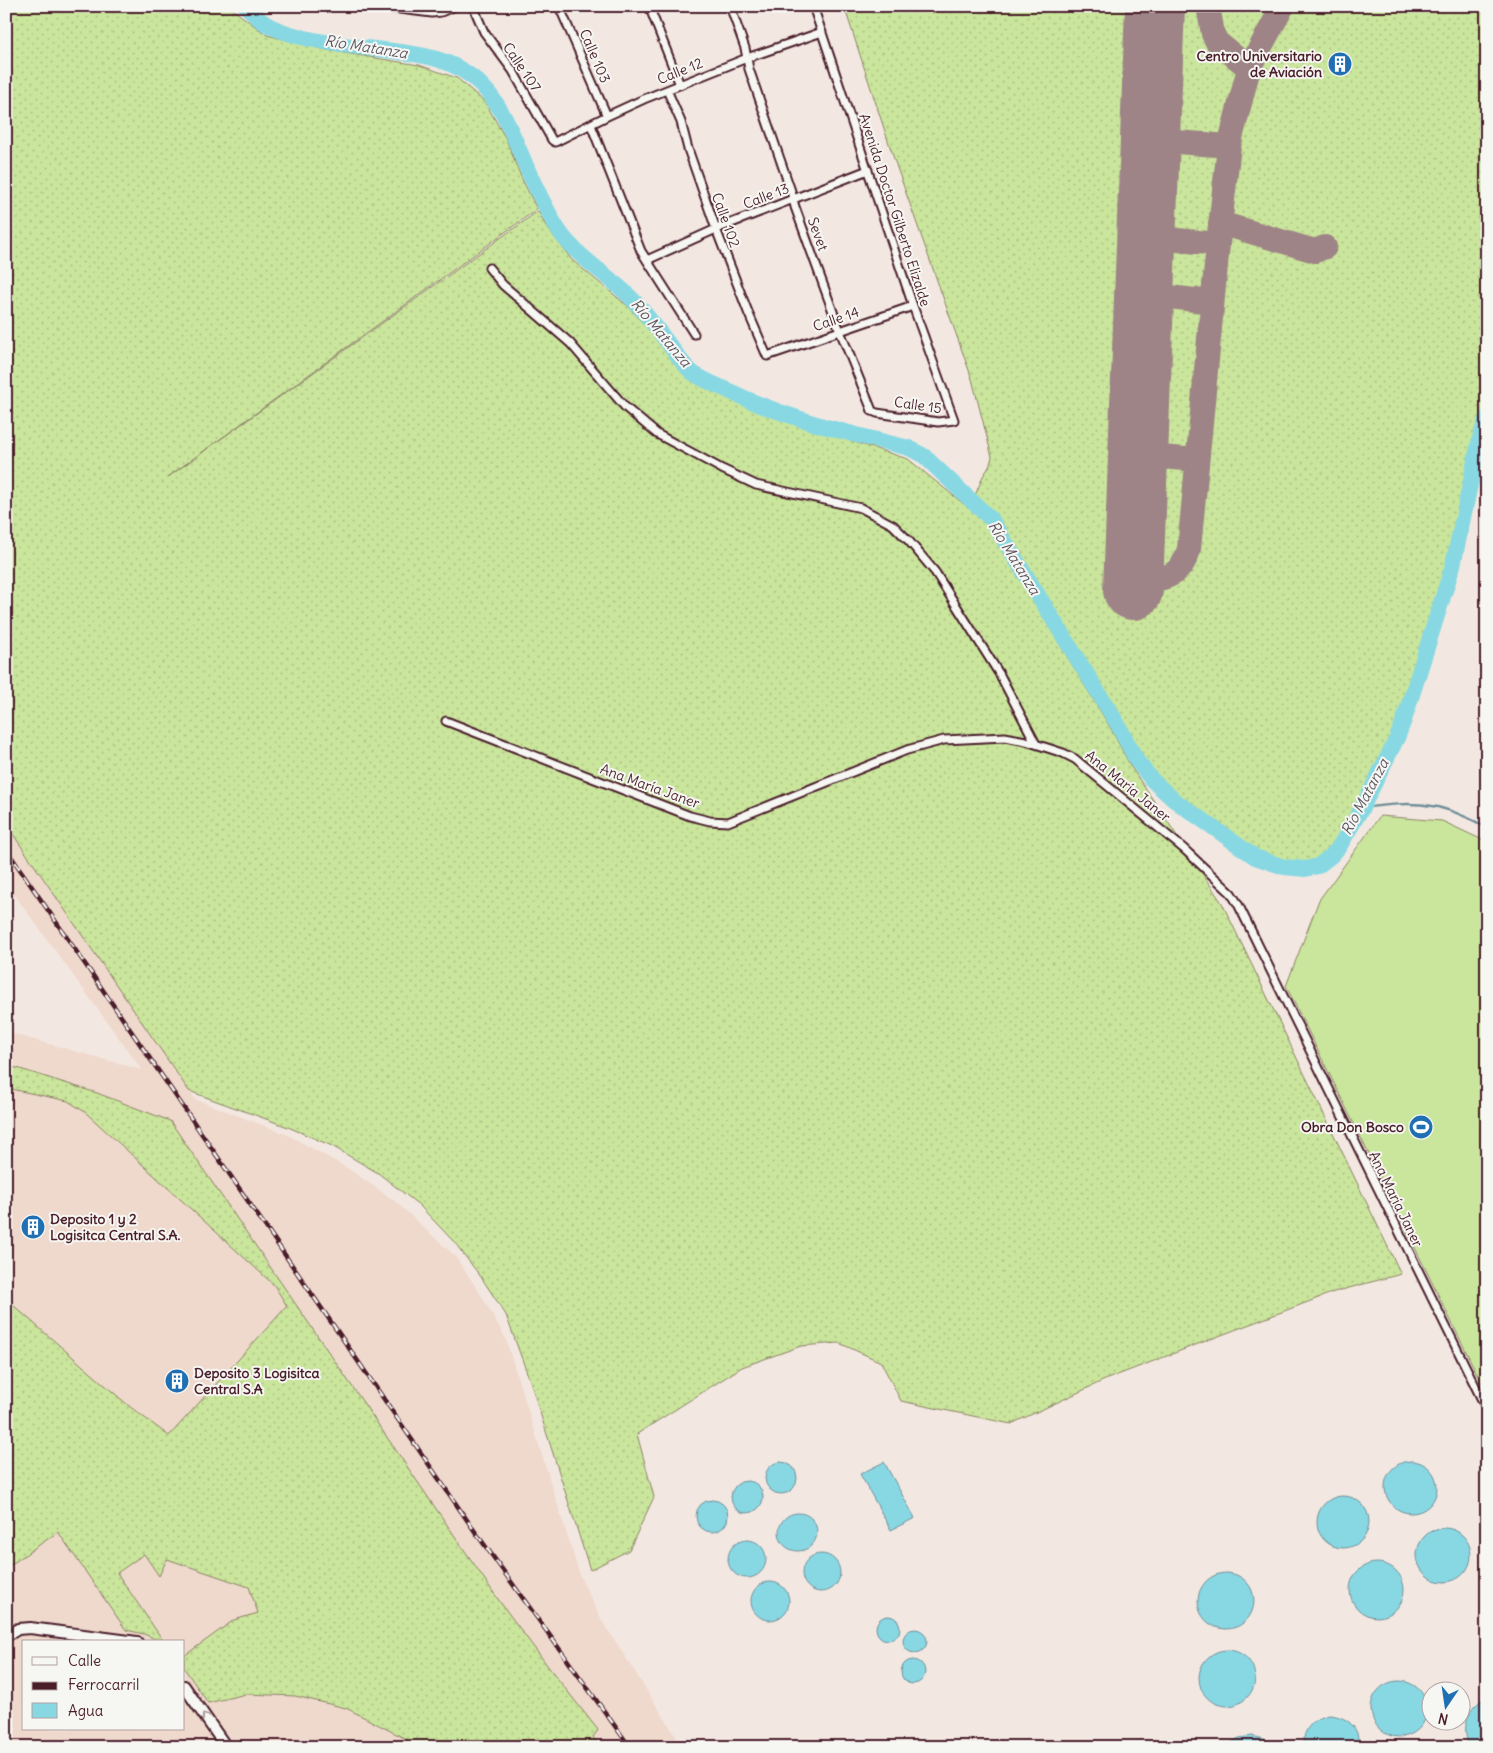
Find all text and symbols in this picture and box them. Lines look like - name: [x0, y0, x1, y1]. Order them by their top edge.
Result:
- street label: Calle 103: [576, 26, 614, 86]
- water label: Río Matanza: [323, 31, 410, 63]
- street label: Calle 107: [499, 39, 545, 95]
- place label: Centro Universitario de Aviación: [1196, 47, 1322, 81]
- building icon: Centro Universitario de Aviación: [1327, 51, 1353, 77]
- street label: Calle 12: [655, 54, 706, 88]
- street label: Avenida Doctor Gilberto Elizalde: [855, 111, 935, 309]
- street label: Calle 13: [740, 179, 792, 213]
- street label: Calle 102: [708, 190, 744, 250]
- street label: Sevet: [804, 215, 832, 253]
- water label: Río Matanza: [627, 295, 696, 372]
- street label: Calle 14: [810, 303, 862, 335]
- street label: Calle 15: [893, 393, 943, 417]
- water label: Río Matanza: [984, 517, 1045, 599]
- street label: Ana María Janer: [1082, 746, 1174, 826]
- water label: Río Matanza: [1337, 754, 1393, 838]
- street label: Ana María Janer: [598, 760, 702, 812]
- sports icon: Obra Don Bosco: [1408, 1114, 1434, 1140]
- place label: Obra Don Bosco: [1301, 1118, 1404, 1136]
- street label: Ana María Janer: [1365, 1148, 1427, 1250]
- place label: Deposito 1 y 2 Logisitca Central S.A.: [50, 1210, 181, 1244]
- building icon: Deposito 1 y 2 Logisitca Central S.A.: [20, 1214, 46, 1240]
- place label: Deposito 3 Logisitca Central S.A: [194, 1364, 320, 1398]
- building icon: Deposito 3 Logisitca Central S.A: [164, 1368, 190, 1394]
- legend: [22, 1640, 185, 1730]
- text: Calle: [68, 1651, 101, 1670]
- text: Ferrocarril: [68, 1675, 139, 1694]
- north arrow: [1420, 1680, 1470, 1730]
- text: Agua: [68, 1701, 104, 1720]
- text: N: [1436, 1709, 1450, 1729]
- one-way arrow: [202, 1712, 211, 1722]

